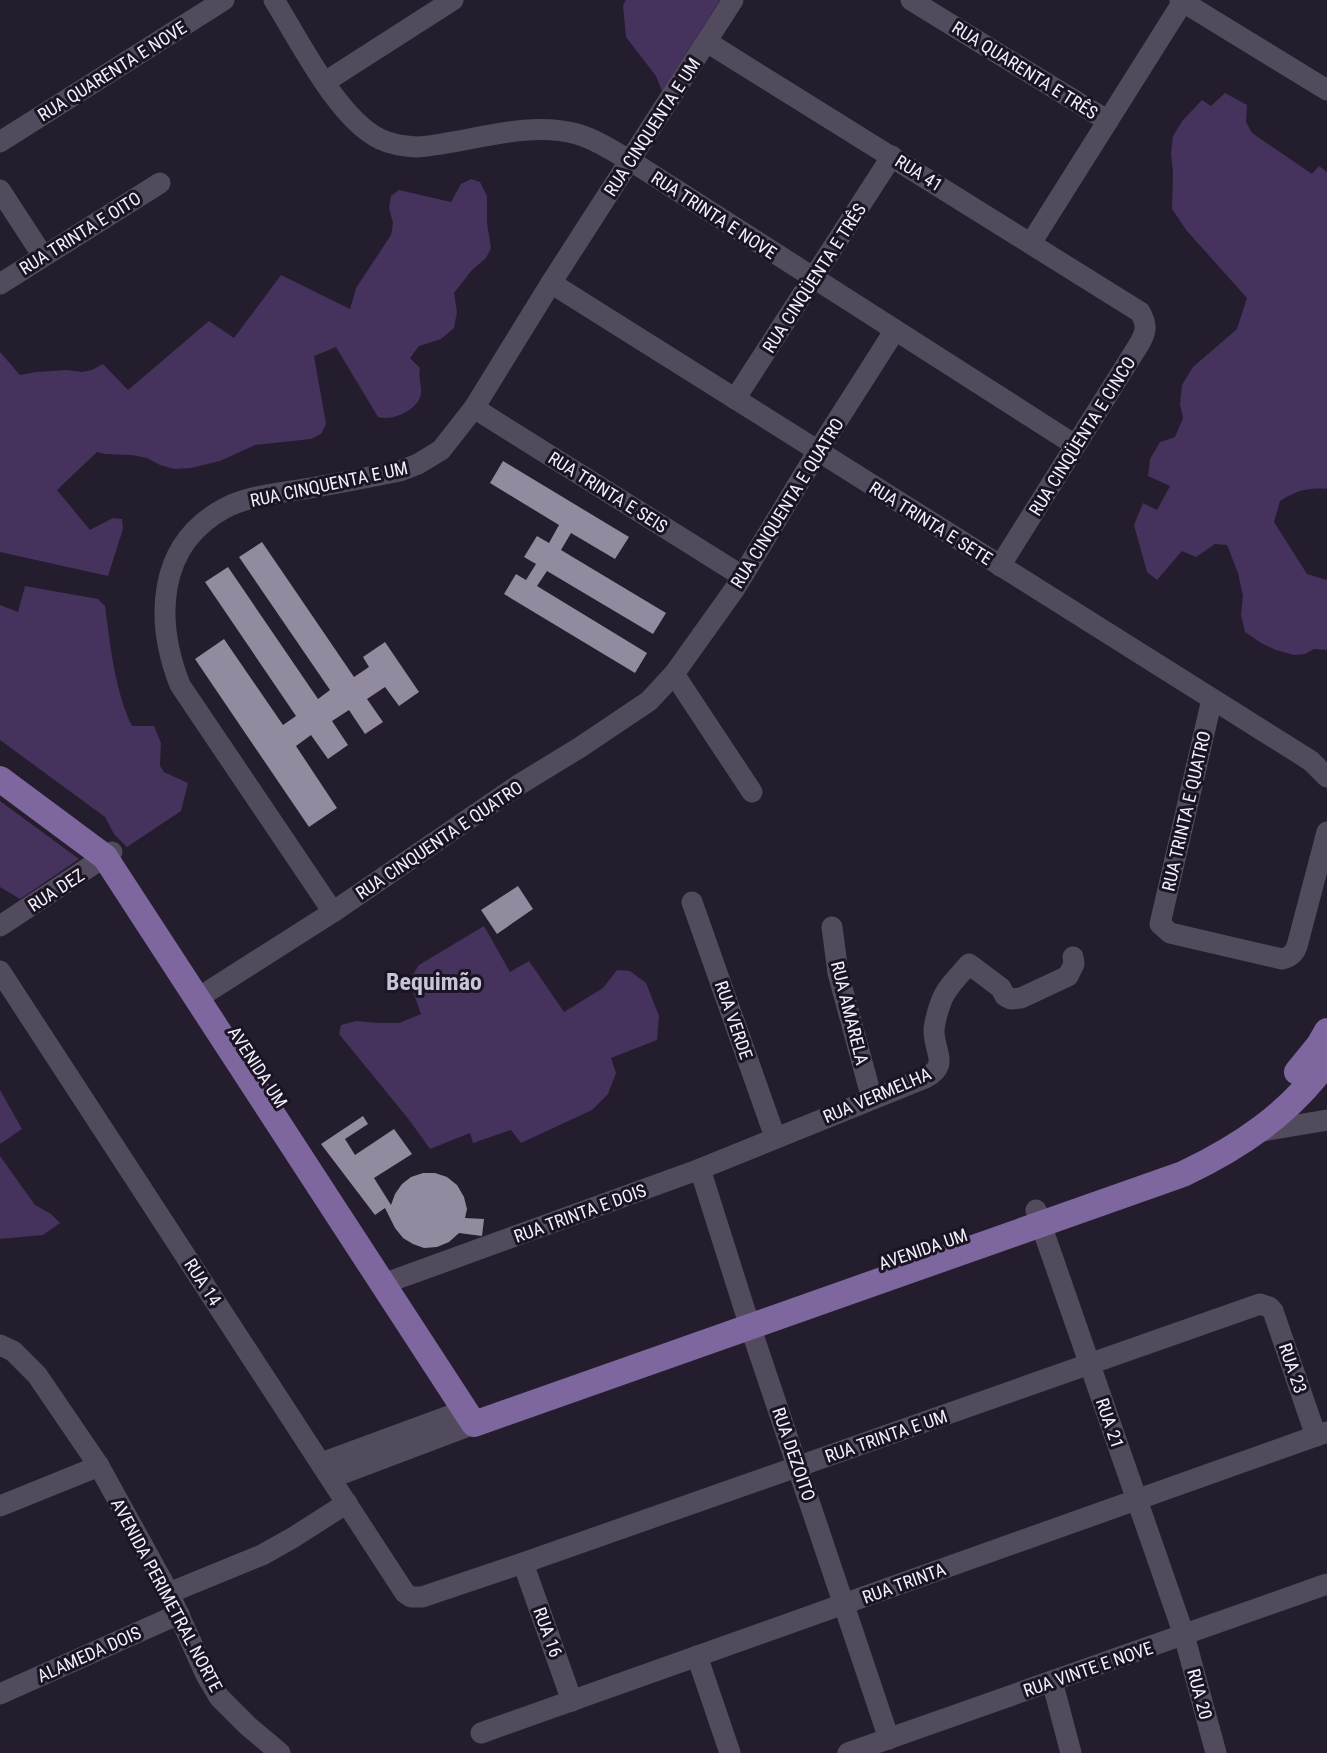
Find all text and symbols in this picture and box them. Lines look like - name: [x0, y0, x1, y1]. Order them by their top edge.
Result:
- street label: RUA QUARENTA E NOVE: [34, 17, 190, 125]
- street label: RUA QUARENTA E TRÊS: [948, 17, 1102, 123]
- street label: RUA CINQUENTA E UM: [599, 54, 705, 200]
- street label: RUA 41: [891, 150, 947, 196]
- street label: RUA TRINTA E NOVE: [647, 167, 781, 263]
- street label: RUA TRINTA E OITO: [15, 187, 145, 279]
- street label: RUA CINQÜENTA E TRÊS: [758, 199, 870, 357]
- street label: RUA CINQÜENTA E CINCO: [1024, 353, 1140, 519]
- street label: RUA CINQUENTA E QUATRO: [726, 414, 848, 592]
- street label: RUA TRINTA E SEIS: [545, 447, 671, 537]
- street label: RUA CINQUENTA E UM: [248, 457, 410, 511]
- street label: RUA TRINTA E SETE: [866, 477, 996, 569]
- street label: RUA TRINTA E QUATRO: [1157, 729, 1215, 893]
- street label: RUA CINQUENTA E QUATRO: [352, 776, 526, 904]
- street label: RUA DEZ: [24, 864, 88, 916]
- street label: RUA AMARELA: [827, 959, 873, 1068]
- district label: Bequimão: [386, 968, 482, 996]
- street label: RUA VERDE: [711, 978, 757, 1062]
- street label: AVENIDA UM: [224, 1022, 292, 1112]
- street label: RUA VERMELHA: [820, 1063, 935, 1127]
- street label: RUA TRINTA E DOIS: [511, 1179, 649, 1247]
- street label: AVENIDA UM: [876, 1224, 970, 1274]
- street label: RUA 14: [180, 1255, 226, 1310]
- street label: RUA 23: [1275, 1340, 1311, 1396]
- street label: RUA 21: [1092, 1395, 1128, 1451]
- street label: RUA DEZOITO: [768, 1405, 820, 1503]
- street label: RUA TRINTA E UM: [822, 1405, 950, 1467]
- street label: AVENIDA PERIMETRAL NORTE: [107, 1495, 227, 1695]
- street label: RUA TRINTA: [860, 1558, 949, 1608]
- street label: RUA 16: [529, 1604, 567, 1660]
- street label: ALAMEDA DOIS: [34, 1622, 144, 1686]
- street label: RUA VINTE E NOVE: [1020, 1637, 1156, 1701]
- street label: RUA 20: [1183, 1666, 1217, 1722]

